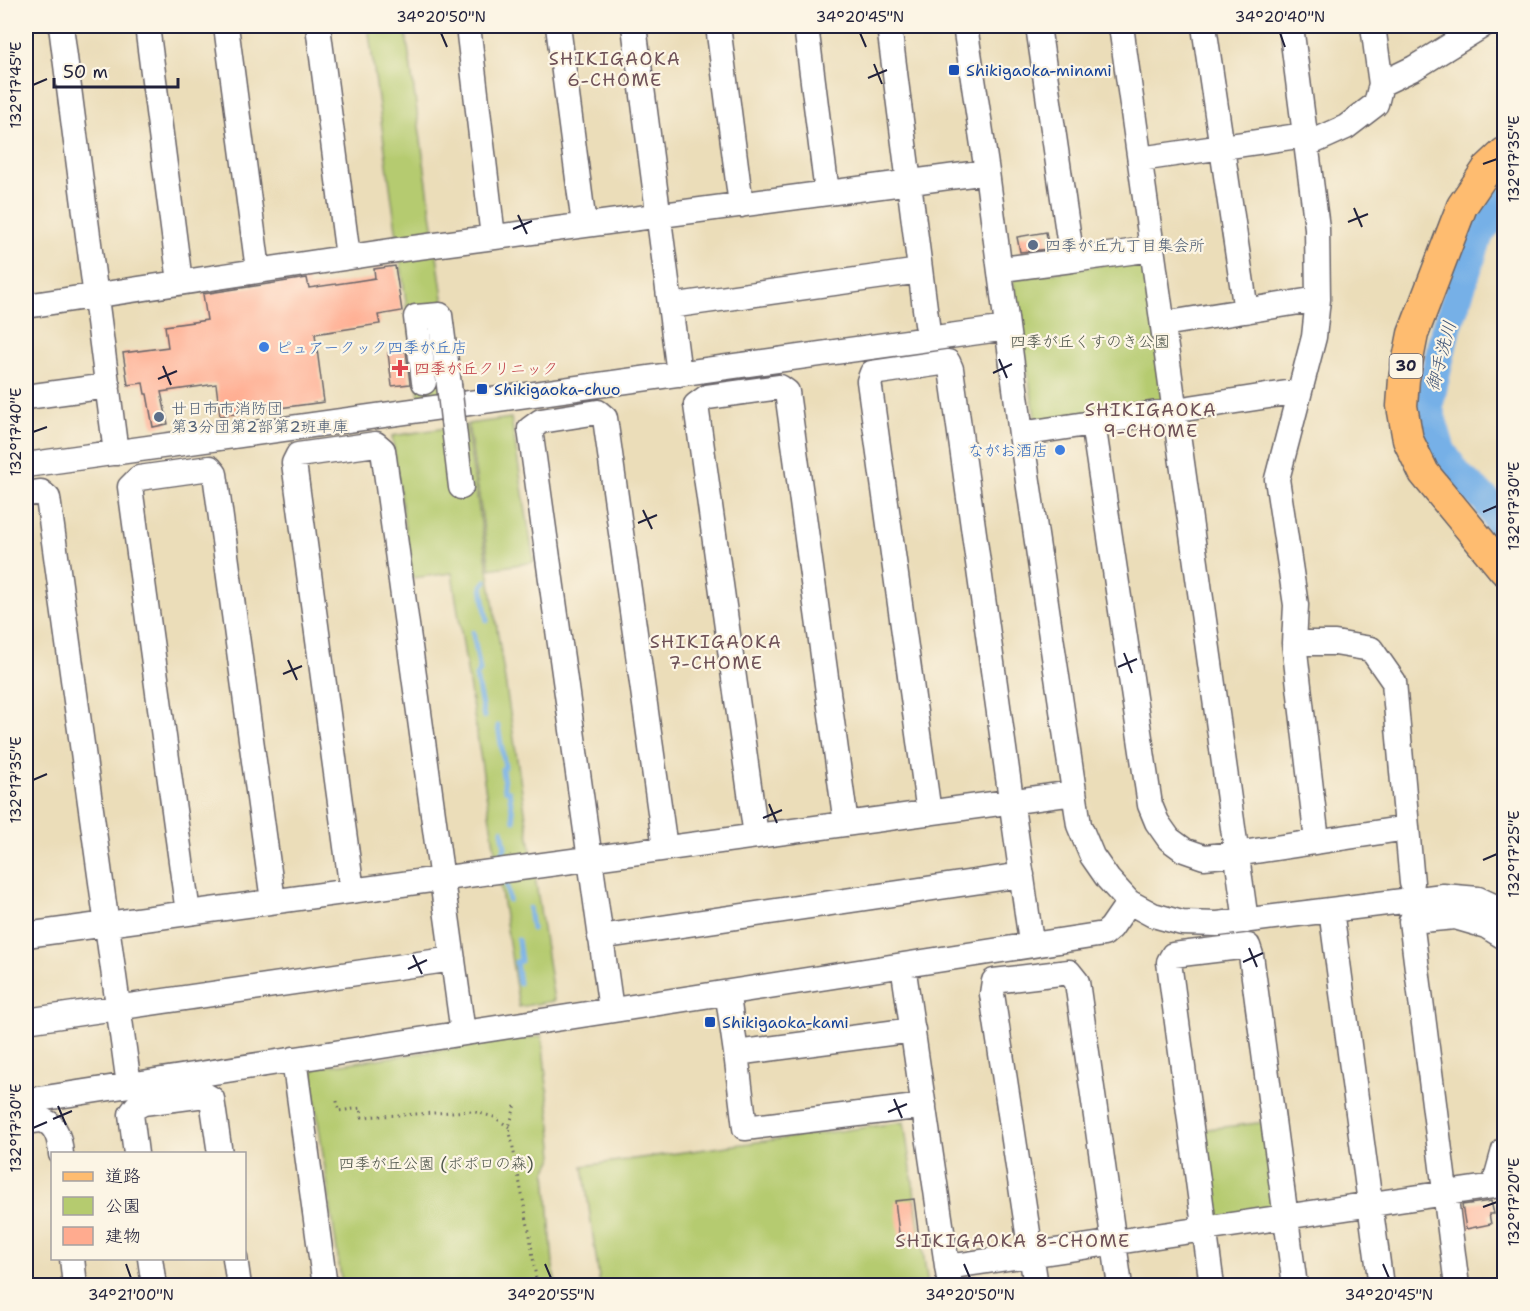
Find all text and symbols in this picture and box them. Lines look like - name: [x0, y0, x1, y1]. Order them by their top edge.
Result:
- text: 34°20'50"N: [396, 7, 486, 27]
- text: 34°20'45"N: [816, 7, 904, 27]
- text: 34°20'40"N: [1235, 7, 1325, 27]
- text: 132°17'45"E: [6, 42, 26, 128]
- district label: SHIKIGAOKA 6-CHOME: [549, 47, 681, 92]
- scale bar: [54, 51, 178, 89]
- text: 50 m: [63, 60, 108, 84]
- place label: Shikigaoka-minami: [966, 60, 1112, 81]
- marker: Shikigaoka-minami: [947, 63, 961, 77]
- text: 132°17'35"E: [1504, 115, 1524, 203]
- place label: 四季が丘九丁目集会所: [1045, 235, 1205, 256]
- marker: 四季が丘九丁目集会所: [1026, 238, 1040, 252]
- water label: 御手洗川: [1420, 318, 1462, 394]
- park label: 四季が丘くすのき公園: [1010, 331, 1170, 352]
- place label: ピュアークック四季が丘店: [276, 337, 467, 358]
- marker: ピュアークック四季が丘店: [257, 340, 271, 354]
- road number: 30: [1390, 354, 1422, 378]
- place label: 四季が丘クリニック: [414, 358, 558, 379]
- marker: 四季が丘クリニック: [391, 359, 409, 377]
- place label: Shikigaoka-chuo: [494, 379, 621, 400]
- marker: Shikigaoka-chuo: [475, 382, 489, 396]
- text: 132°17'40"E: [6, 388, 26, 476]
- place label: 廿日市市消防団 第3分団第2部第2班車庫: [171, 398, 349, 437]
- district label: SHIKIGAOKA 9-CHOME: [1085, 398, 1217, 443]
- marker: 廿日市市消防団 第3分団第2部第2班車庫: [152, 410, 166, 424]
- place label: ながお酒店: [968, 440, 1048, 461]
- marker: ながお酒店: [1053, 443, 1067, 457]
- text: 132°17'30"E: [1504, 462, 1524, 550]
- district label: SHIKIGAOKA 7-CHOME: [650, 630, 782, 675]
- text: 132°17'35"E: [6, 736, 26, 824]
- text: 132°17'25"E: [1504, 810, 1524, 898]
- place label: Shikigaoka-kami: [722, 1012, 849, 1033]
- marker: Shikigaoka-kami: [703, 1015, 717, 1029]
- text: 132°17'30"E: [6, 1084, 26, 1172]
- legend: [51, 1152, 246, 1260]
- park label: 四季が丘公園 (ポポロの森): [339, 1153, 533, 1174]
- text: 132°17'20"E: [1504, 1158, 1524, 1246]
- text: 道路: [105, 1164, 141, 1188]
- text: 公園: [105, 1194, 141, 1218]
- text: 建物: [105, 1224, 141, 1248]
- district label: SHIKIGAOKA 8-CHOME: [895, 1229, 1131, 1253]
- text: 34°21'00"N: [88, 1285, 174, 1305]
- text: 34°20'55"N: [507, 1285, 595, 1305]
- text: 34°20'50"N: [925, 1285, 1015, 1305]
- text: 34°20'45"N: [1345, 1285, 1433, 1305]

